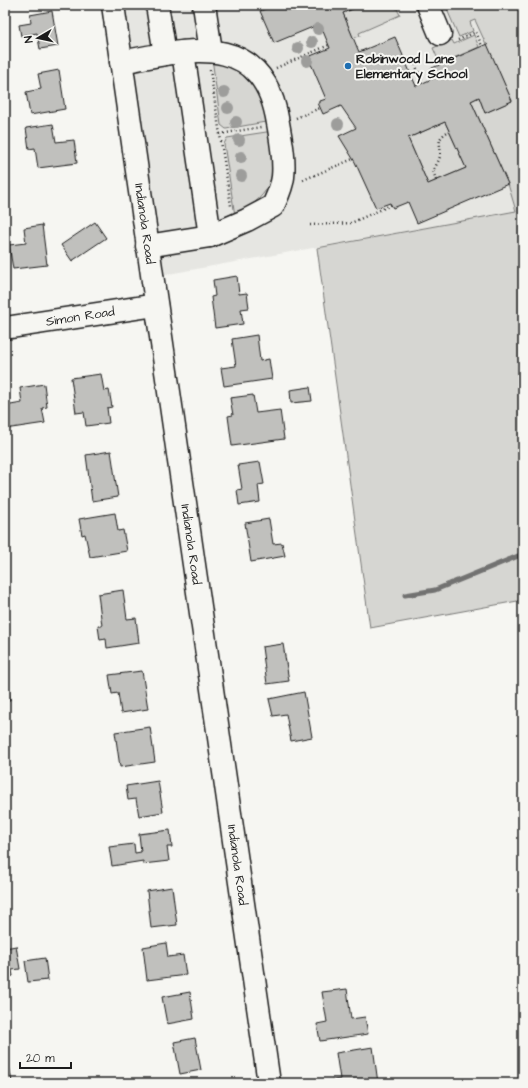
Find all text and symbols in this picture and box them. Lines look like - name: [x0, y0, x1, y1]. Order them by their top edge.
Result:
- north arrow: [18, 18, 58, 58]
- text: N: [21, 35, 37, 44]
- place label: Robinwood Lane Elementary School: [356, 50, 468, 84]
- marker: Robinwood Lane Elementary School: [343, 61, 353, 71]
- street label: Indianola Road: [130, 182, 159, 266]
- street label: Simon Road: [44, 302, 116, 331]
- street label: Indianola Road: [176, 503, 206, 586]
- street label: Indianola Road: [223, 824, 252, 907]
- scale bar: [20, 1044, 71, 1070]
- text: 20 m: [26, 1050, 55, 1067]

